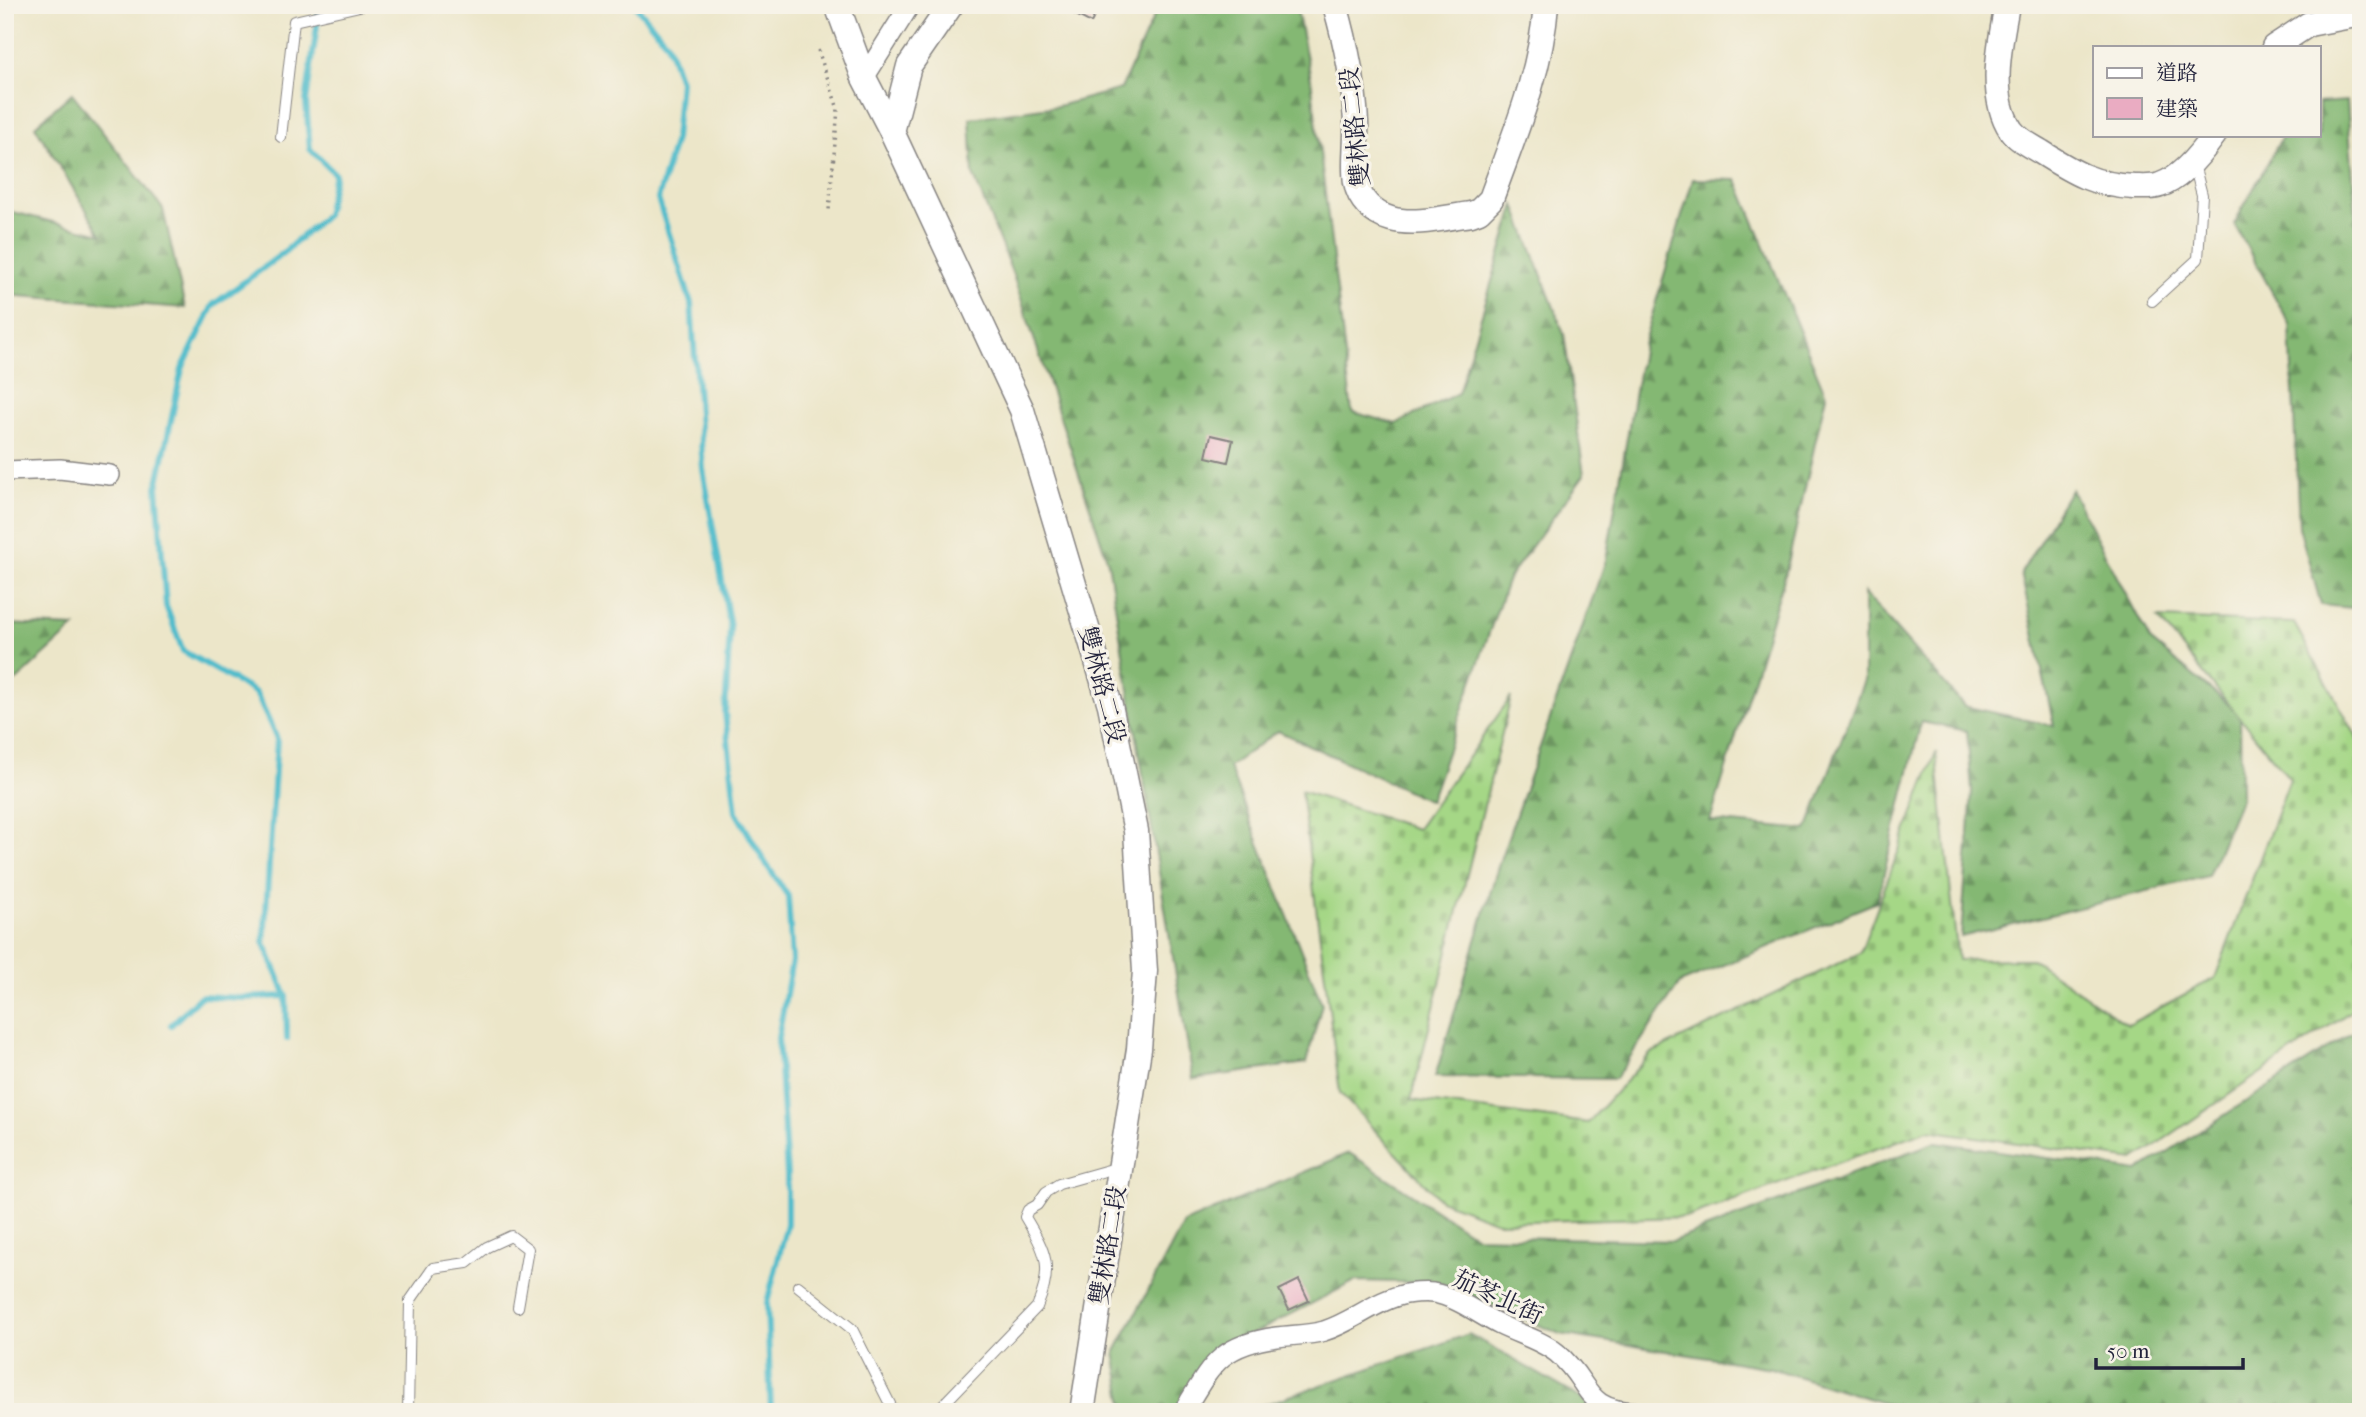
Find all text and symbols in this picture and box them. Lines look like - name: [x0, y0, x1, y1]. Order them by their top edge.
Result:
- legend: [2093, 46, 2320, 136]
- text: 道路: [2156, 61, 2198, 85]
- street label: 雙林路二段: [1335, 66, 1375, 188]
- text: 建築: [2156, 97, 2198, 121]
- street label: 雙林路二段: [1073, 623, 1131, 747]
- street label: 雙林路二段: [1085, 1184, 1131, 1306]
- street label: 茄苳北街: [1449, 1264, 1547, 1330]
- scale bar: [2096, 1326, 2244, 1370]
- text: 50 m: [2107, 1339, 2150, 1363]

